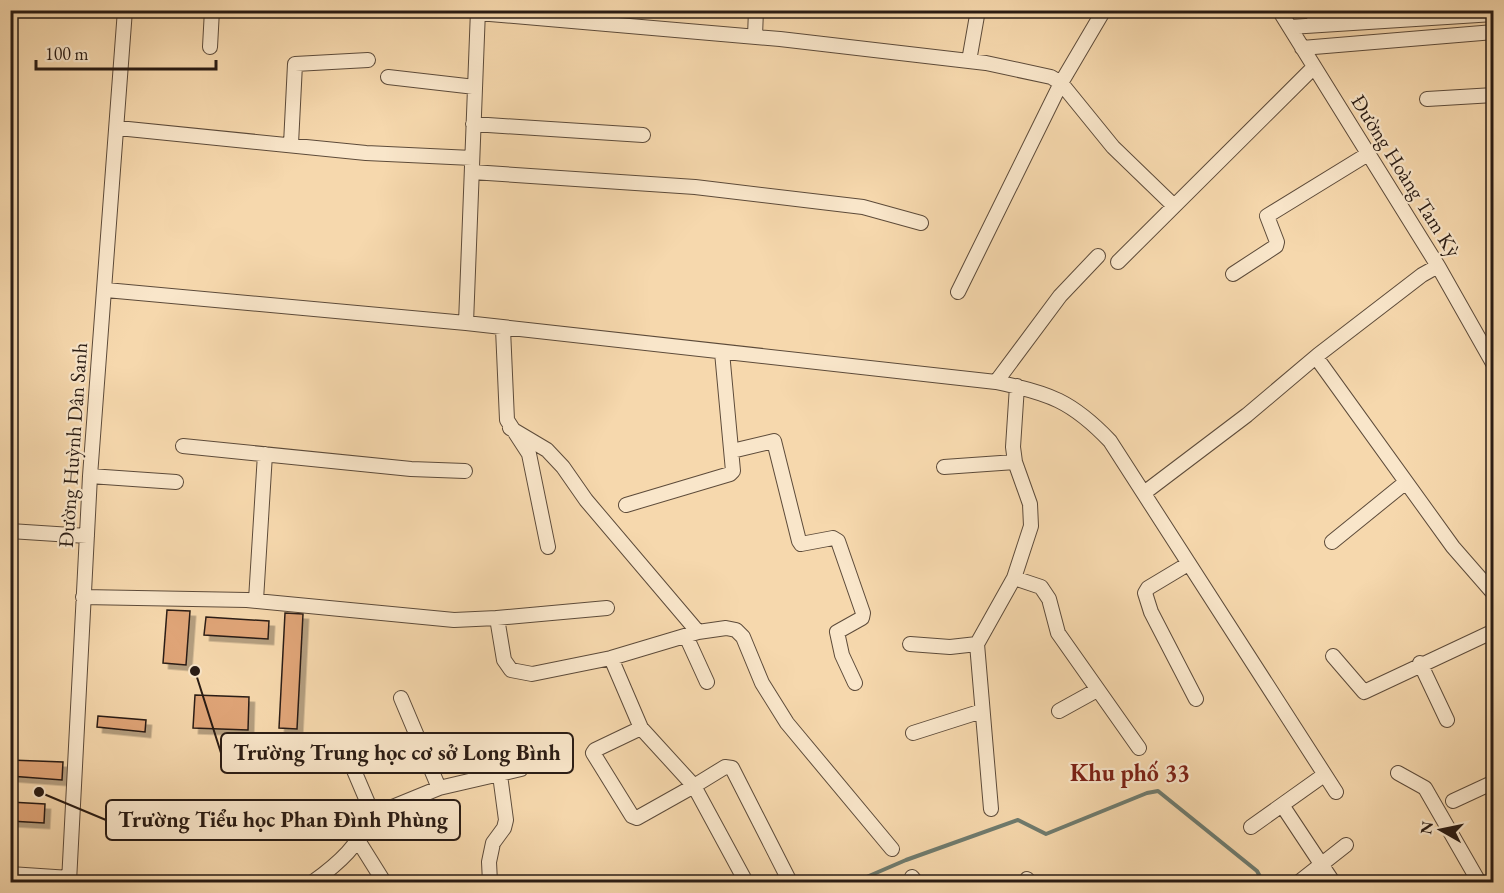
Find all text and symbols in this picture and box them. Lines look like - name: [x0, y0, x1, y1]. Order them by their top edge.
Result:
- scale bar: [36, 33, 216, 71]
- text: 100 m: [45, 42, 89, 65]
- street label: Đường Hoàng Tam Kỳ: [1345, 89, 1468, 263]
- street label: Đường Huỳnh Dân Sanh: [52, 341, 93, 548]
- callout: Trường Trung học cơ sở Long Bình: [221, 733, 573, 773]
- text: Trường Trung học cơ sở Long Bình: [233, 738, 561, 767]
- district label: Khu phố 33: [1070, 757, 1190, 788]
- callout: Trường Tiểu học Phan Đình Phùng: [106, 800, 460, 840]
- north arrow: [1411, 800, 1471, 860]
- text: Trường Tiểu học Phan Đình Phùng: [118, 805, 449, 834]
- text: N: [1415, 820, 1438, 836]

